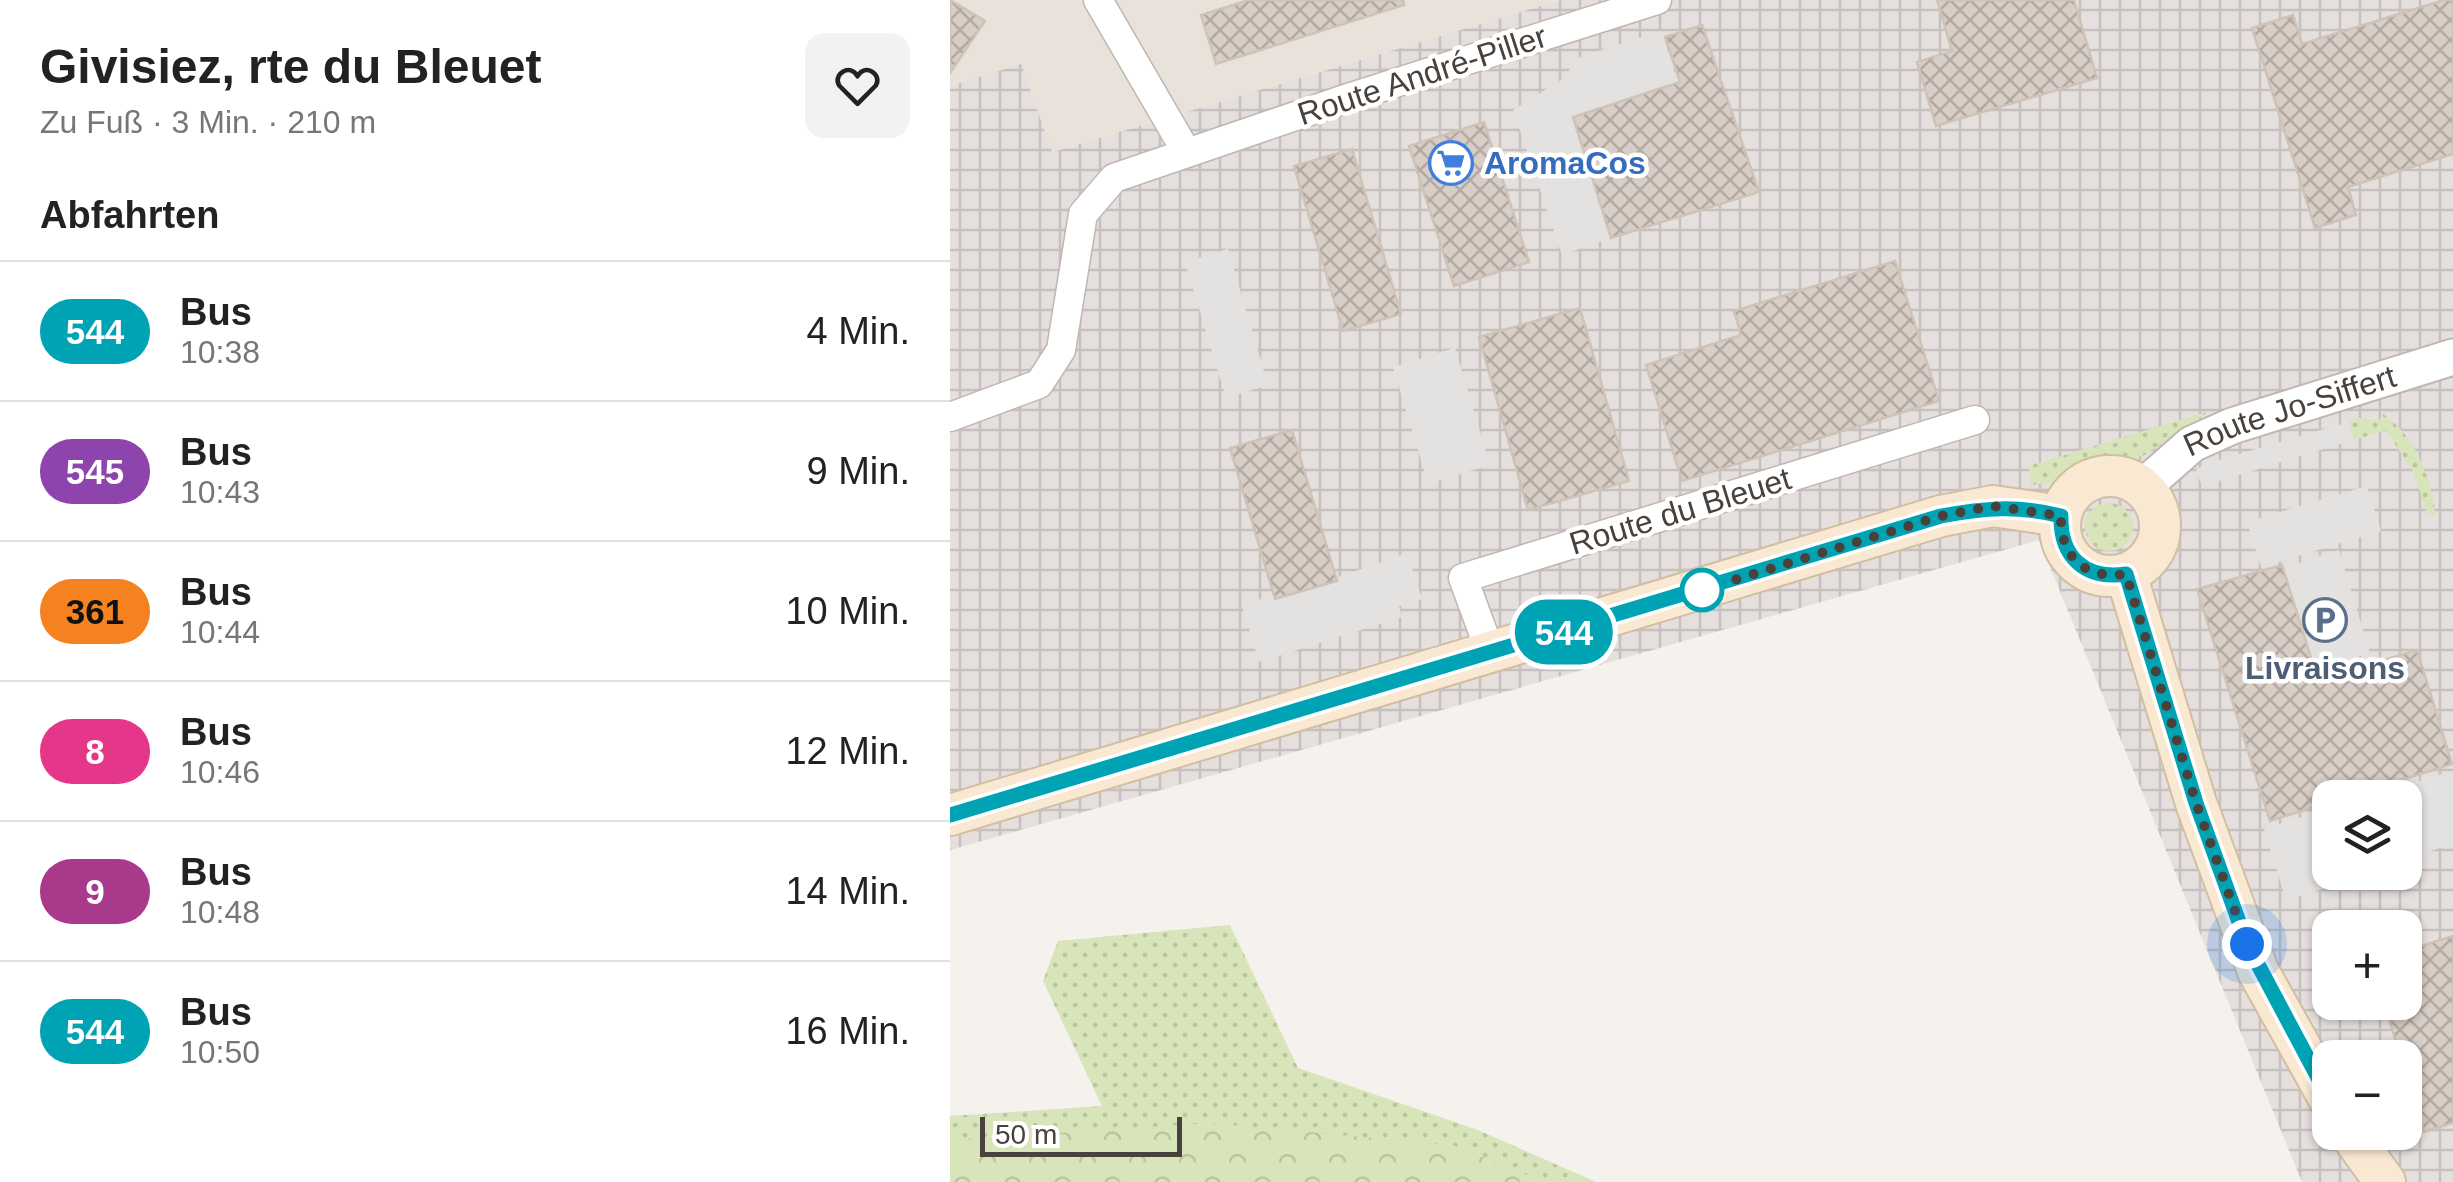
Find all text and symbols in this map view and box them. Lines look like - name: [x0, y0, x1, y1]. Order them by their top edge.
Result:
- street label: Route André-Piller: [1293, 18, 1551, 132]
- button: heart: [805, 33, 910, 138]
- text: Givisiez, rte du Bleuet: [40, 40, 541, 93]
- text: Zu Fuß · 3 Min. · 210 m: [40, 104, 376, 140]
- supermarket icon: AromaCos: [1428, 140, 1474, 186]
- place label: AromaCos: [1484, 145, 1646, 181]
- text: Abfahrten: [40, 194, 219, 236]
- text: Bus: [180, 291, 252, 333]
- text: 4 Min.: [807, 310, 910, 352]
- text: 544: [66, 312, 124, 351]
- text: 10:38: [180, 334, 260, 370]
- street label: Route Jo-Siffert: [2178, 358, 2400, 463]
- text: Bus: [180, 431, 252, 473]
- text: 9 Min.: [807, 450, 910, 492]
- text: 545: [66, 452, 124, 491]
- street label: Route du Bleuet: [1565, 460, 1795, 562]
- text: 10:43: [180, 474, 260, 510]
- unlabelled marker: [1681, 569, 1723, 611]
- text: Bus: [180, 571, 252, 613]
- text: 10 Min.: [785, 590, 910, 632]
- text: 361: [66, 592, 124, 631]
- parking icon: Livraisons: [2302, 597, 2348, 643]
- line badge: 544: [1506, 600, 1622, 664]
- text: 544: [1535, 613, 1593, 652]
- text: 10:44: [180, 614, 260, 650]
- place label: Livraisons: [2245, 650, 2405, 686]
- text: Bus: [180, 711, 252, 753]
- text: 12 Min.: [785, 730, 910, 772]
- text: 8: [85, 732, 105, 771]
- text: 10:46: [180, 754, 260, 790]
- map controls: [2312, 780, 2422, 1150]
- button: layers: [2312, 780, 2422, 890]
- text: Bus: [180, 851, 252, 893]
- text: 14 Min.: [785, 870, 910, 912]
- text: 9: [85, 872, 105, 911]
- text: 10:48: [180, 894, 260, 930]
- button: +: [2312, 910, 2422, 1020]
- your location: [2222, 919, 2272, 969]
- text: Bus: [180, 991, 252, 1033]
- text: 16 Min.: [785, 1010, 910, 1052]
- text: 544: [66, 1012, 124, 1051]
- text: 10:50: [180, 1034, 260, 1070]
- button: −: [2312, 1040, 2422, 1150]
- scale bar: [980, 1112, 1182, 1156]
- text: 50 m: [995, 1119, 1057, 1150]

